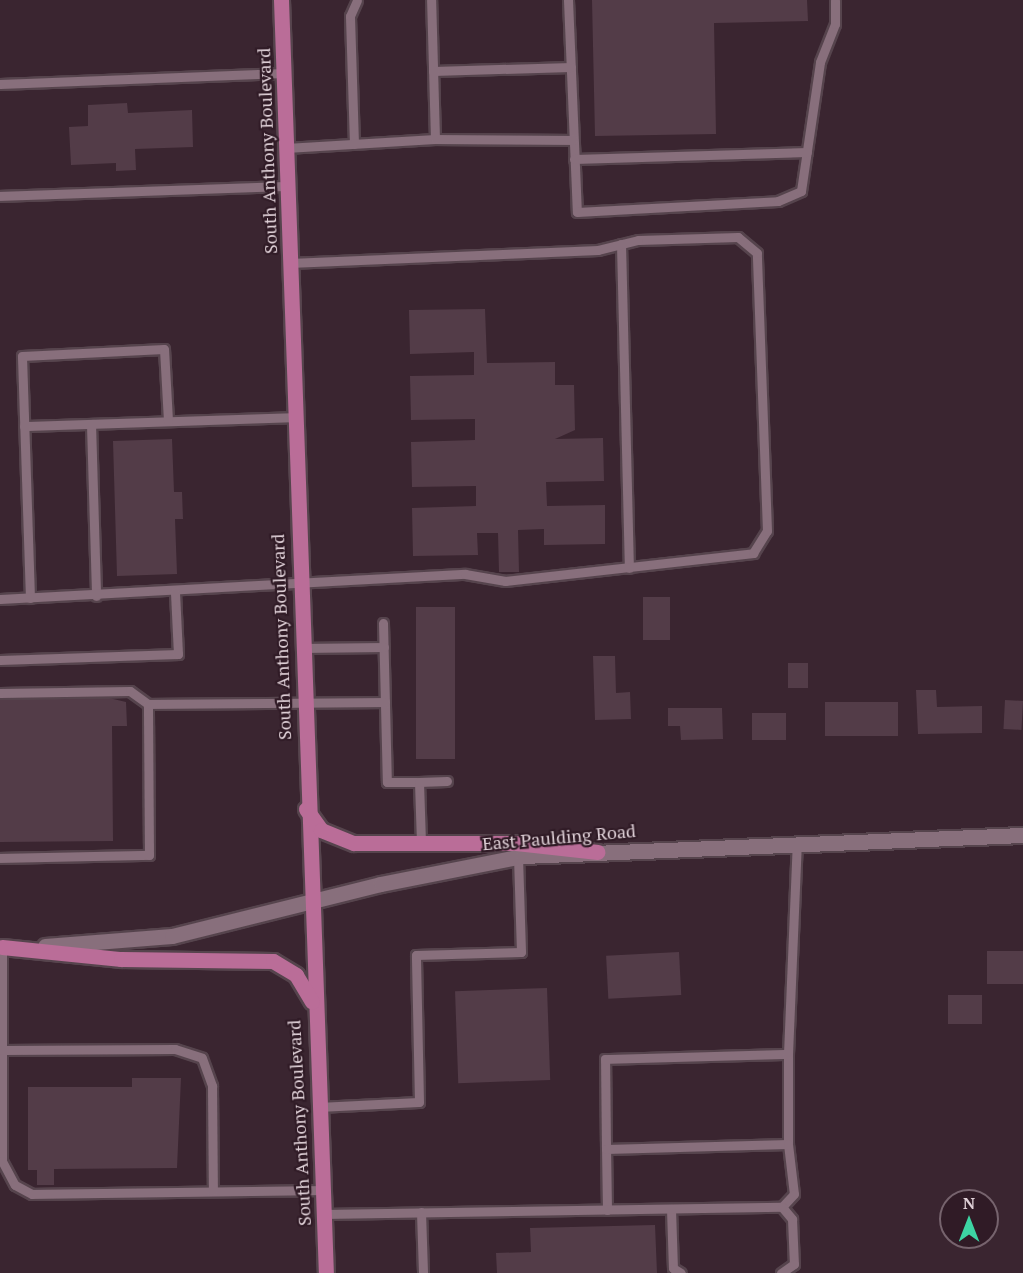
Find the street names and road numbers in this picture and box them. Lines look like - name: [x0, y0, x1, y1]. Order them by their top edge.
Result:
- street label: South Anthony Boulevard: [253, 47, 281, 255]
- street label: South Anthony Boulevard: [267, 533, 295, 741]
- street label: East Paulding Road: [481, 820, 637, 854]
- street label: South Anthony Boulevard: [283, 1019, 315, 1227]

